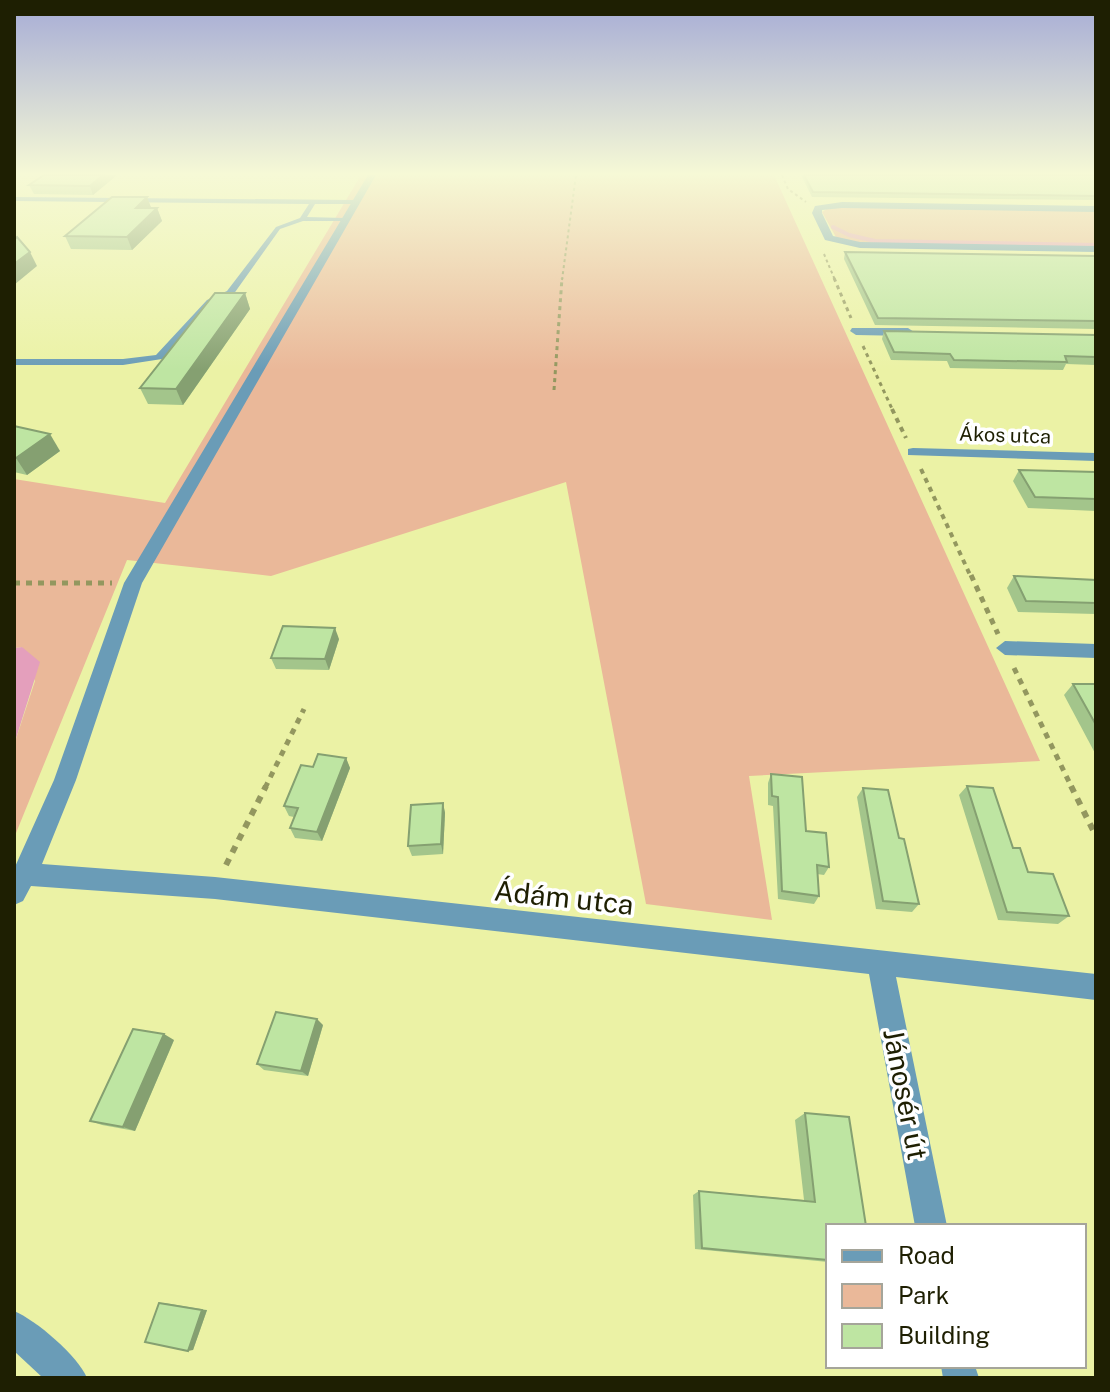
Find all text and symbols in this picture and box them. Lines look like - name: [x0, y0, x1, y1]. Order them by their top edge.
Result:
- street label: Ákos utca: [959, 420, 1051, 449]
- street label: Ádám utca: [493, 873, 635, 921]
- street label: Jánosér út: [877, 1025, 935, 1163]
- legend: [826, 1224, 1086, 1368]
- text: Road: [898, 1241, 955, 1269]
- text: Park: [898, 1281, 949, 1309]
- text: Building: [898, 1321, 990, 1349]

